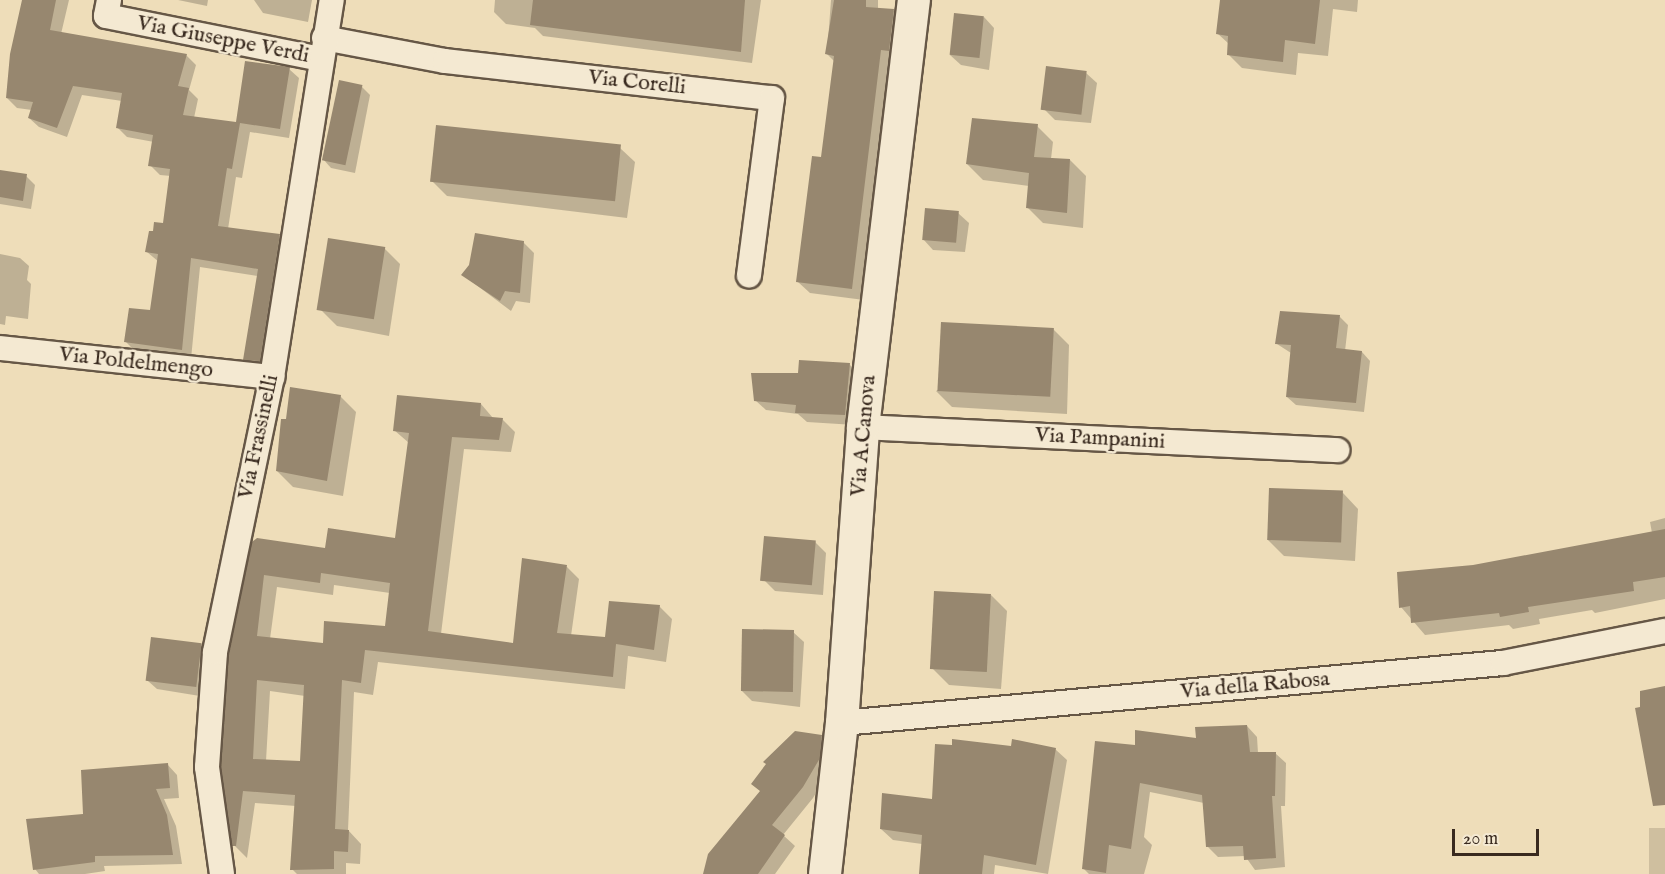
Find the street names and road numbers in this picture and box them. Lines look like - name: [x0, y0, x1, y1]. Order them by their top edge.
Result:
- street label: Via Giuseppe Verdi: [135, 10, 311, 70]
- street label: Via Corelli: [587, 65, 687, 101]
- street label: Via Poldelmengo: [58, 342, 214, 384]
- street label: Via Frassinelli: [233, 372, 285, 502]
- street label: Via A.Canova: [846, 374, 882, 498]
- street label: Via Pampanini: [1034, 422, 1166, 456]
- street label: Via della Rabosa: [1179, 666, 1331, 706]

